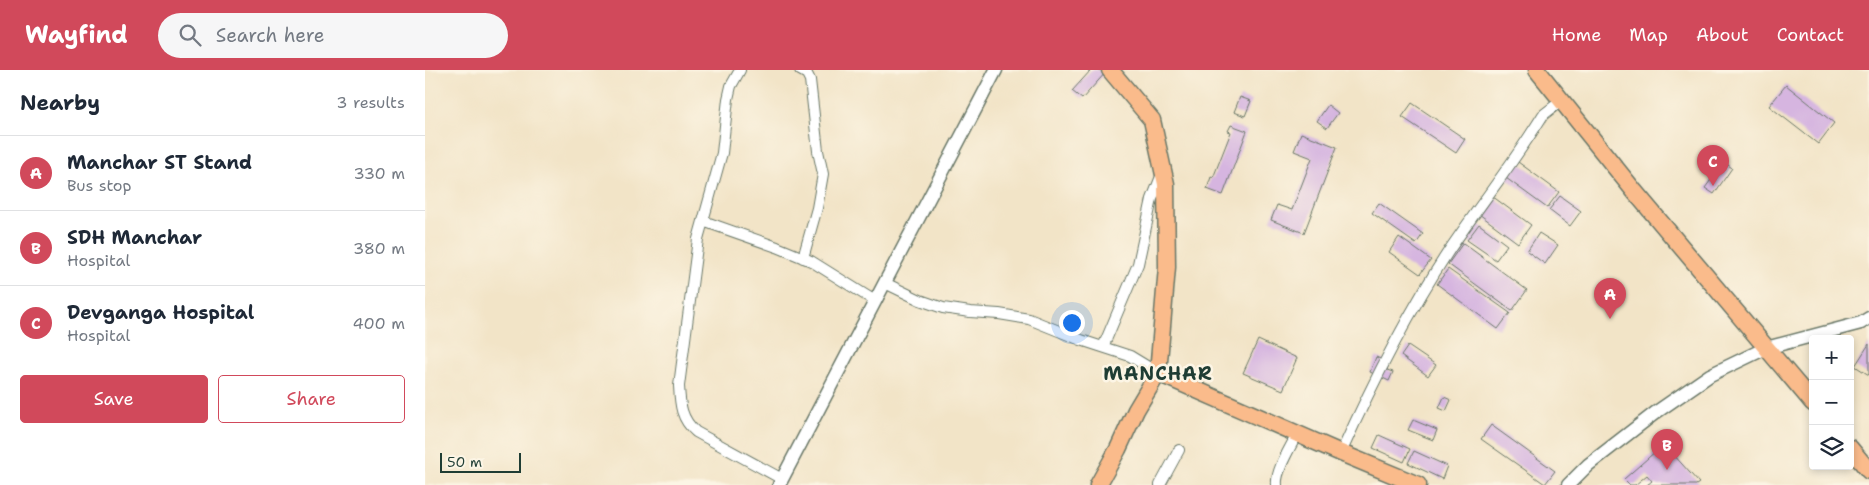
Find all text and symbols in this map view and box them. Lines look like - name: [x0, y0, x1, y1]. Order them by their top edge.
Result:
- search box: [158, 13, 508, 58]
- text: Wayfind: [25, 19, 128, 51]
- icon: search: [176, 21, 204, 49]
- text: Search here: [216, 23, 324, 48]
- text: Home: [1552, 23, 1601, 47]
- text: Map: [1629, 23, 1668, 47]
- text: About: [1696, 23, 1749, 47]
- text: Contact: [1777, 23, 1844, 47]
- text: Nearby: [20, 89, 100, 117]
- text: 3 results: [336, 92, 405, 113]
- pin: C: [1697, 145, 1729, 186]
- text: Manchar ST Stand: [67, 150, 252, 175]
- text: A: [30, 163, 42, 184]
- text: 330 m: [353, 163, 405, 184]
- text: Bus stop: [67, 175, 132, 196]
- text: SDH Manchar: [67, 225, 202, 250]
- text: B: [31, 238, 41, 259]
- text: 380 m: [353, 238, 405, 259]
- text: Hospital: [67, 250, 130, 271]
- pin: A: [1594, 278, 1626, 319]
- text: Devganga Hospital: [67, 300, 254, 325]
- your location: [1059, 310, 1085, 336]
- text: C: [31, 313, 41, 334]
- text: 400 m: [352, 313, 405, 334]
- text: Hospital: [67, 325, 130, 346]
- map controls: [1809, 335, 1854, 470]
- button: +: [1809, 335, 1854, 380]
- district label: MANCHAR: [1103, 361, 1213, 386]
- button: Save: [20, 375, 208, 423]
- button: Share: [218, 375, 405, 423]
- button: −: [1809, 380, 1854, 425]
- button: layers: [1809, 425, 1854, 470]
- pin: B: [1651, 429, 1683, 470]
- scale bar: [440, 450, 521, 473]
- text: 50 m: [447, 453, 482, 471]

